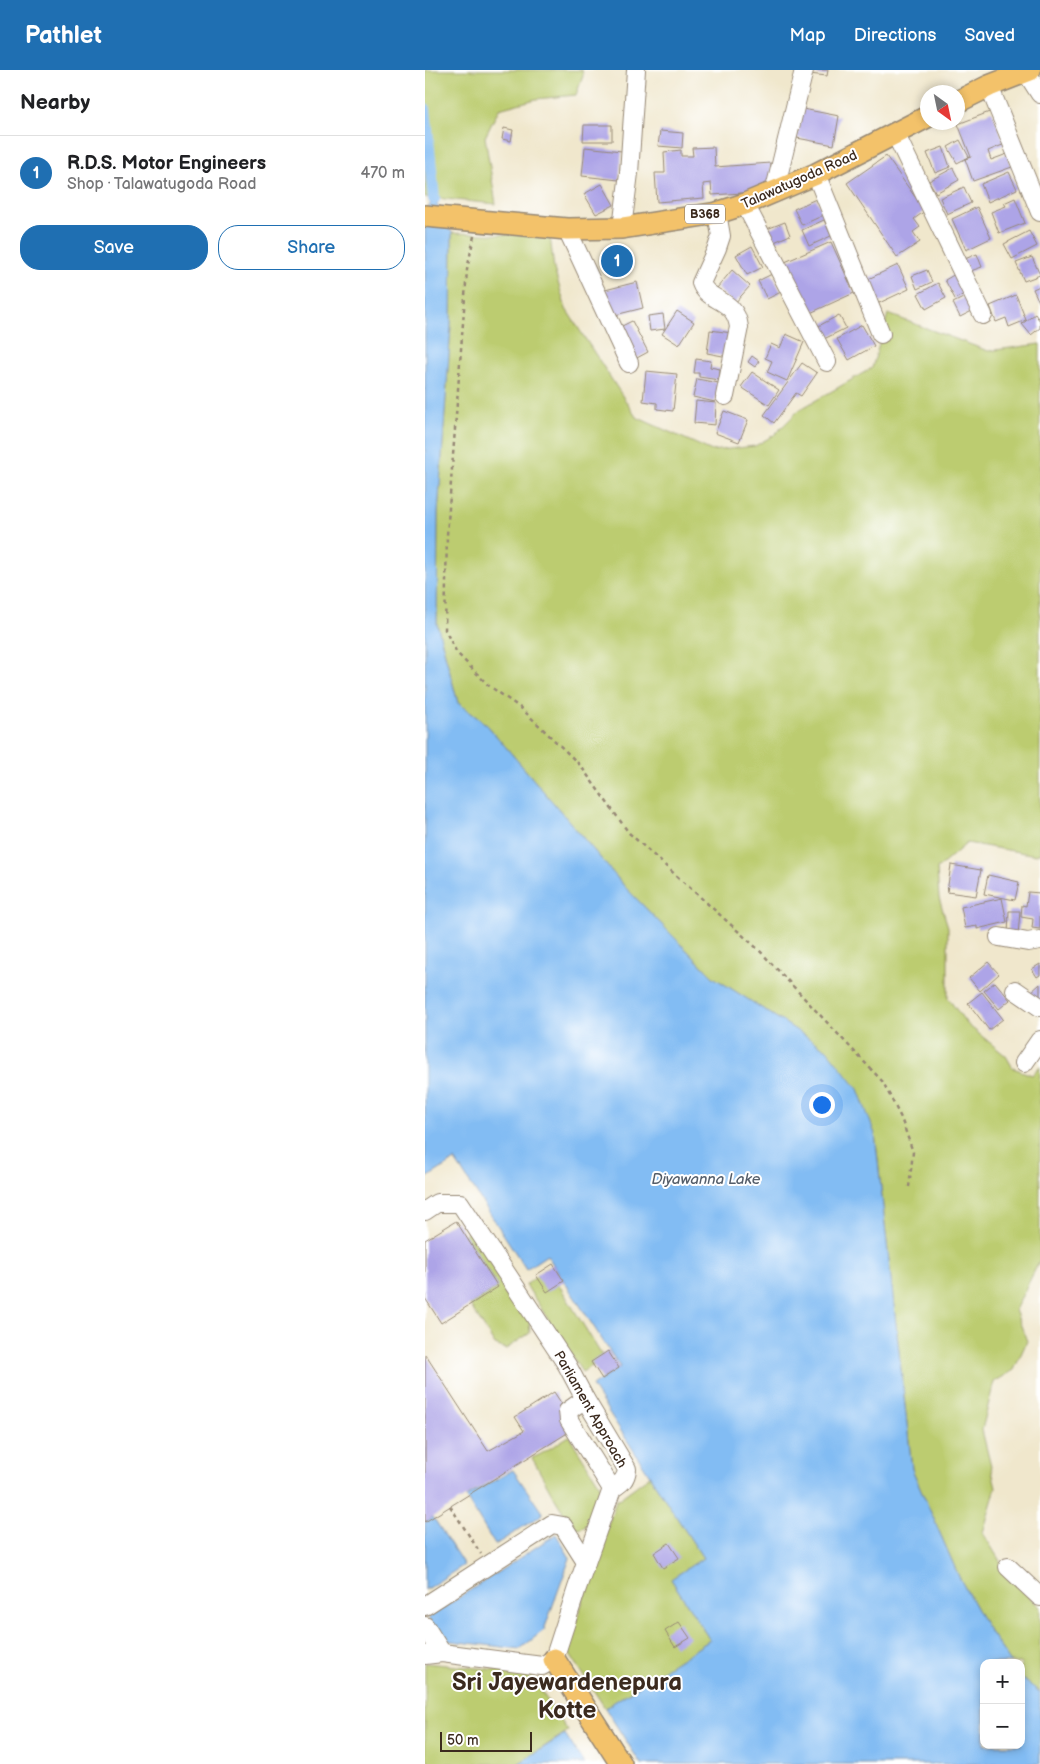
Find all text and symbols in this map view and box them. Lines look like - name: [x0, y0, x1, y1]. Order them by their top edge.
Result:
- text: Pathlet: [25, 21, 102, 50]
- text: Map: [790, 25, 826, 46]
- text: Directions: [854, 25, 936, 46]
- text: Saved: [964, 25, 1015, 46]
- north arrow: [920, 85, 965, 130]
- text: Nearby: [20, 90, 90, 115]
- street label: Talawatugoda Road: [739, 146, 860, 213]
- text: R.D.S. Motor Engineers: [67, 152, 266, 175]
- text: 1: [33, 164, 39, 183]
- text: 470 m: [360, 164, 405, 183]
- text: Shop · Talawatugoda Road: [67, 175, 256, 194]
- road number: B368: [685, 204, 725, 224]
- button: Save: [20, 225, 208, 270]
- button: Share: [218, 225, 405, 270]
- pin: 1: [601, 242, 633, 280]
- your location: [809, 1092, 835, 1118]
- water label: Diyawanna Lake: [652, 1170, 761, 1189]
- street label: Parliament Approach: [550, 1348, 631, 1471]
- map controls: [980, 1659, 1025, 1749]
- button: +: [980, 1659, 1025, 1704]
- district label: Sri Jayewardenepura Kotte: [452, 1668, 682, 1725]
- button: −: [980, 1704, 1025, 1749]
- scale bar: [440, 1729, 533, 1752]
- text: 50 m: [447, 1732, 479, 1749]

